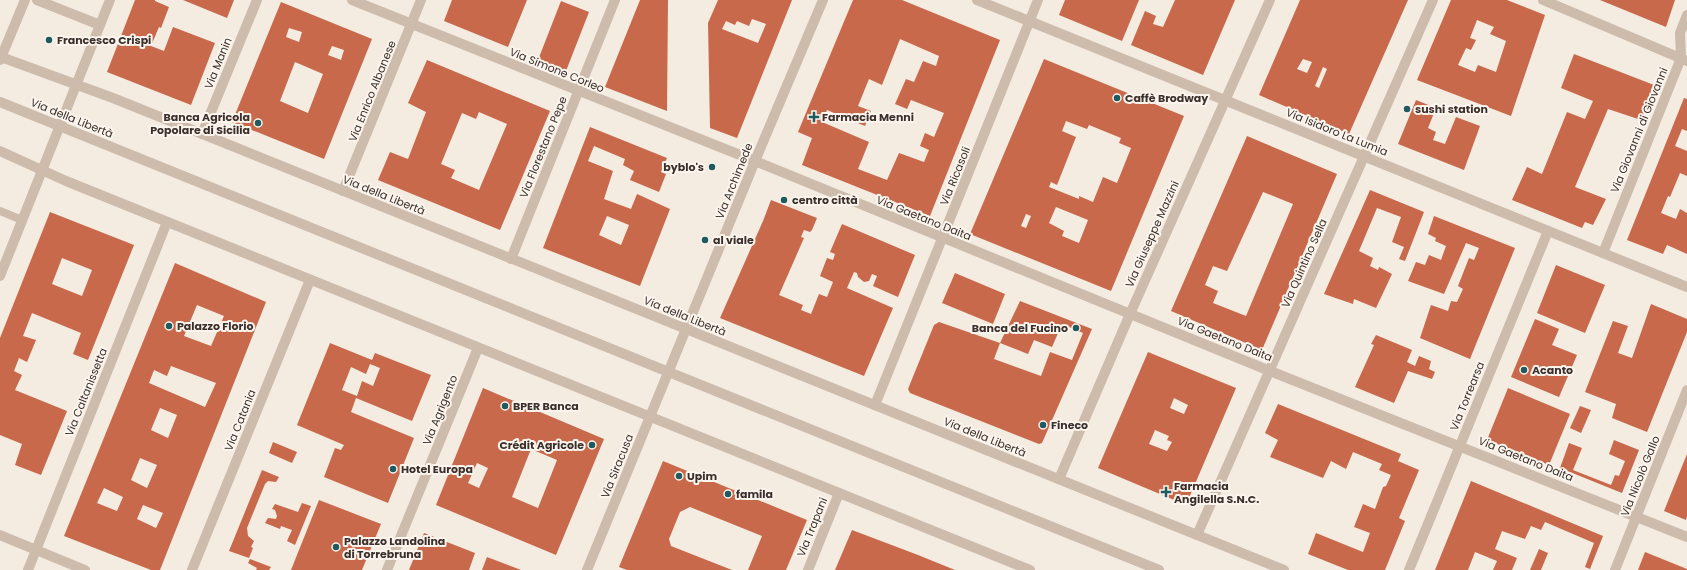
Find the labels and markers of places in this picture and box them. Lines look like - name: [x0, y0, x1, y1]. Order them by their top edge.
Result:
- place label: Francesco Crispi: [57, 32, 151, 48]
- marker: Francesco Crispi: [44, 35, 54, 45]
- place label: Caffè Brodway: [1125, 90, 1208, 106]
- marker: Caffè Brodway: [1112, 93, 1122, 103]
- place label: sushi station: [1415, 101, 1488, 117]
- marker: sushi station: [1402, 104, 1412, 114]
- place label: Banca Agricola Popolare di Sicilia: [150, 109, 250, 138]
- place label: Farmacia Menni: [822, 109, 914, 125]
- marker: Farmacia Menni: [809, 112, 819, 122]
- marker: Banca Agricola Popolare di Sicilia: [253, 118, 263, 128]
- place label: byblo's: [663, 159, 704, 175]
- marker: byblo's: [707, 162, 717, 172]
- place label: centro città: [792, 192, 858, 208]
- marker: centro città: [779, 195, 789, 205]
- place label: al viale: [713, 232, 754, 248]
- marker: al viale: [700, 235, 710, 245]
- place label: Palazzo Florio: [177, 318, 254, 334]
- place label: Banca del Fucino: [972, 320, 1068, 336]
- marker: Palazzo Florio: [164, 321, 174, 331]
- marker: Banca del Fucino: [1071, 323, 1081, 333]
- place label: Acanto: [1532, 362, 1573, 378]
- marker: Acanto: [1519, 365, 1529, 375]
- place label: BPER Banca: [513, 398, 579, 414]
- marker: BPER Banca: [500, 401, 510, 411]
- place label: Fineco: [1051, 417, 1088, 433]
- marker: Fineco: [1038, 420, 1048, 430]
- place label: Crédit Agricole: [499, 437, 584, 453]
- marker: Crédit Agricole: [587, 440, 597, 450]
- place label: Hotel Europa: [401, 461, 473, 477]
- marker: Hotel Europa: [388, 464, 398, 474]
- place label: Upim: [687, 468, 717, 484]
- marker: Upim: [674, 471, 684, 481]
- place label: Farmacia Angilella S.N.C.: [1174, 478, 1259, 507]
- place label: famila: [736, 486, 773, 502]
- marker: Farmacia Angilella S.N.C.: [1161, 487, 1171, 497]
- marker: famila: [723, 489, 733, 499]
- place label: Palazzo Landolina di Torrebruna: [344, 533, 445, 562]
- marker: Palazzo Landolina di Torrebruna: [331, 542, 341, 552]

